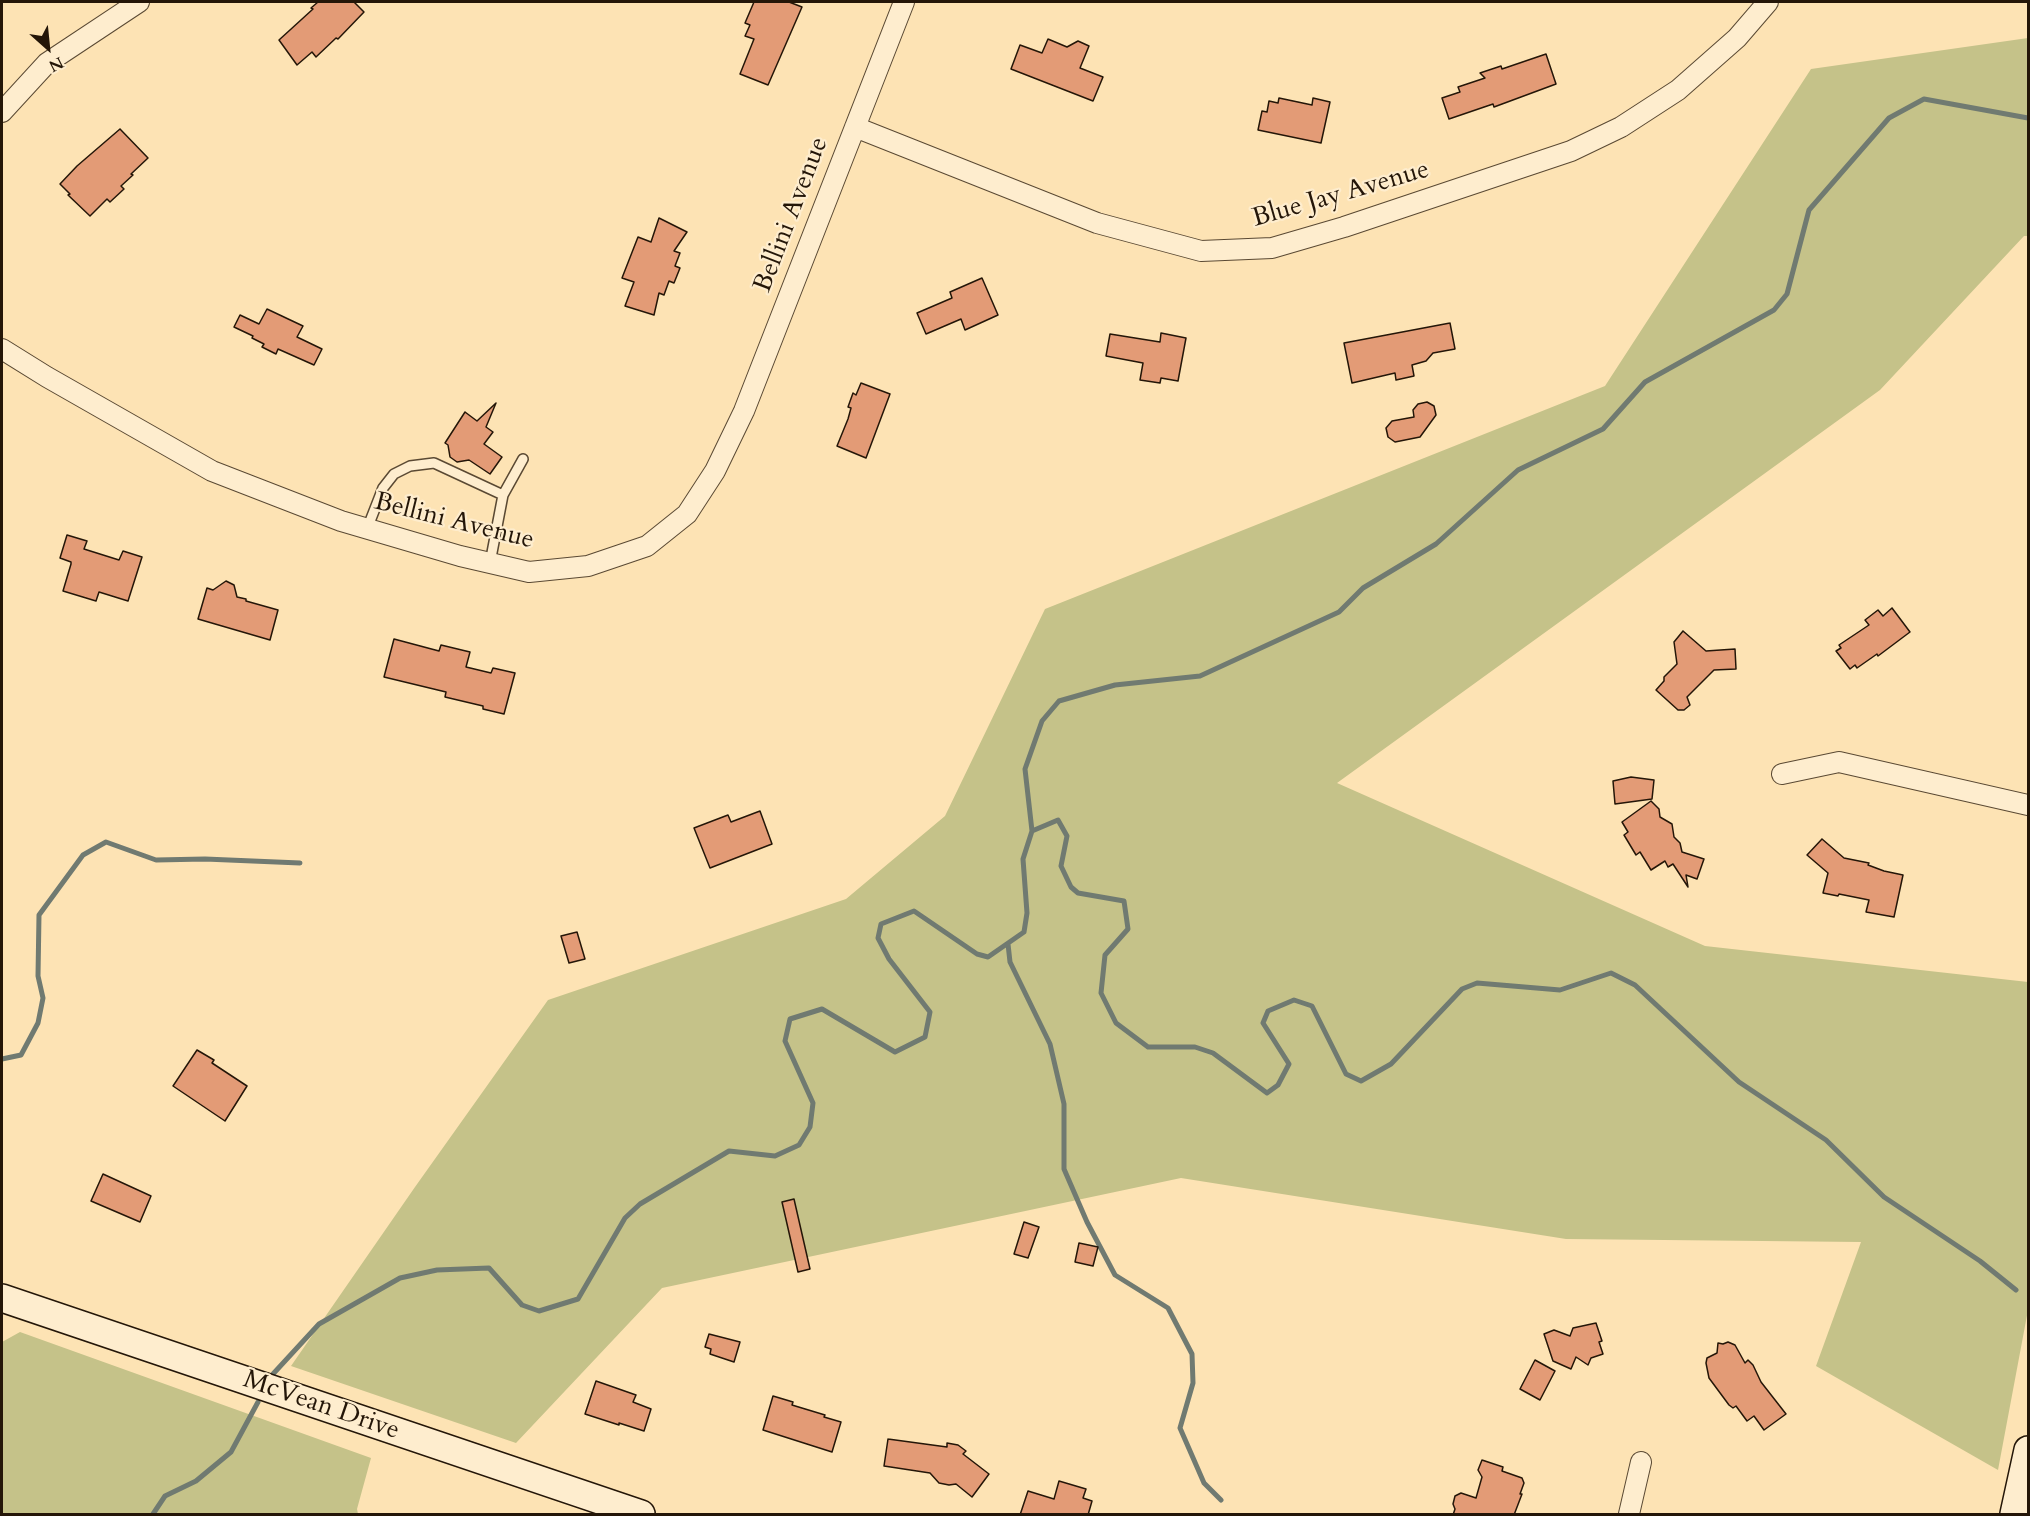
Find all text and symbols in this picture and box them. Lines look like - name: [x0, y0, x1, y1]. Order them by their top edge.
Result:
- north arrow: [18, 18, 78, 78]
- text: N: [45, 51, 67, 77]
- street label: Bellini Avenue: [748, 133, 836, 297]
- street label: Blue Jay Avenue: [1249, 155, 1433, 235]
- street label: Bellini Avenue: [371, 487, 537, 557]
- street label: McVean Drive: [239, 1365, 403, 1447]

